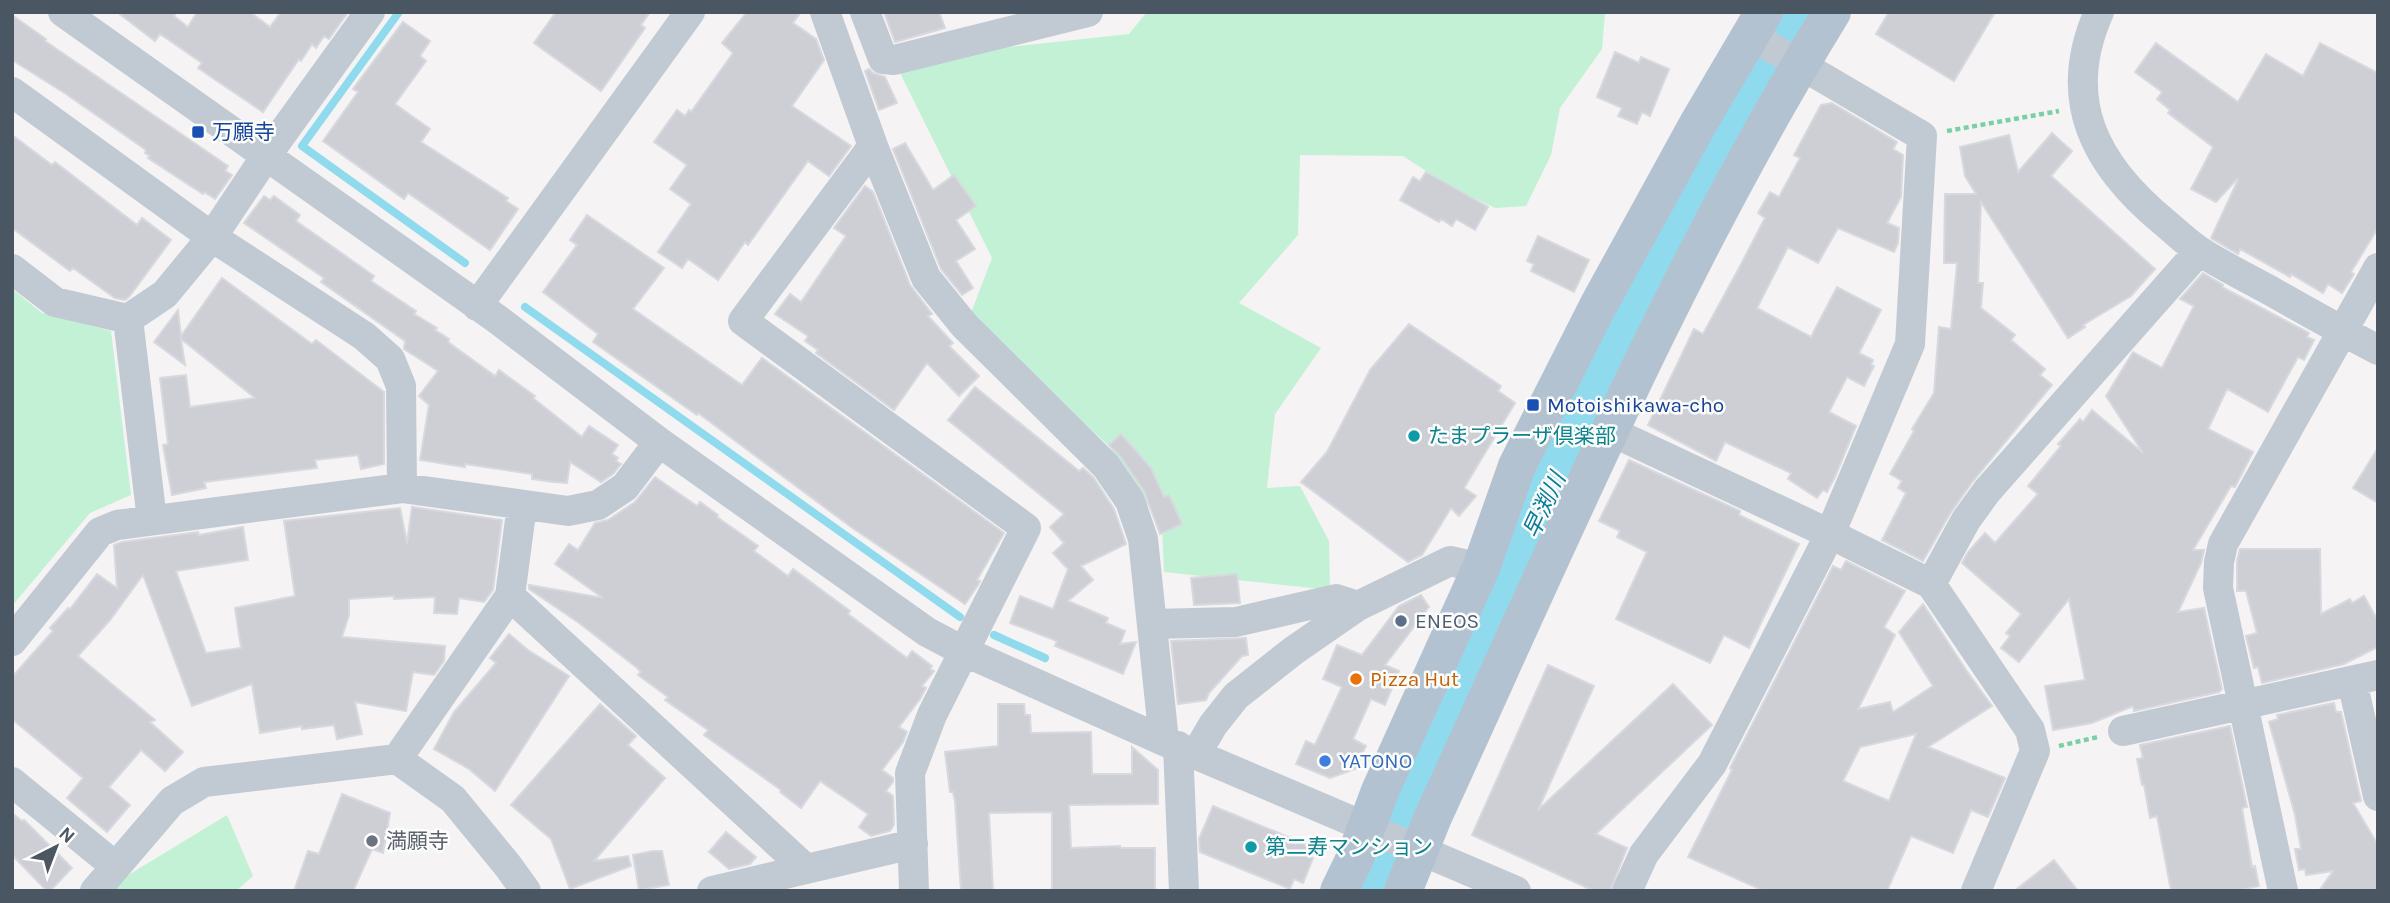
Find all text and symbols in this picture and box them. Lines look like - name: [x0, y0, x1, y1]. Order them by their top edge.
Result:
- place label: 万願寺: [212, 120, 275, 144]
- marker: 万願寺: [190, 124, 206, 140]
- place label: Motoishikawa-cho: [1547, 393, 1724, 417]
- marker: Motoishikawa-cho: [1525, 397, 1541, 413]
- place label: たまプラーザ倶楽部: [1428, 424, 1616, 448]
- marker: たまプラーザ倶楽部: [1406, 428, 1422, 444]
- water label: 早渕川: [1518, 466, 1573, 542]
- place label: ENEOS: [1415, 609, 1479, 633]
- marker: ENEOS: [1393, 613, 1409, 629]
- place label: Pizza Hut: [1370, 667, 1459, 691]
- marker: Pizza Hut: [1348, 671, 1364, 687]
- place label: YATONO: [1339, 749, 1412, 773]
- marker: YATONO: [1317, 753, 1333, 769]
- north arrow: [21, 812, 91, 882]
- text: N: [54, 822, 79, 848]
- place label: 満願寺: [386, 829, 449, 853]
- marker: 満願寺: [364, 833, 380, 849]
- place label: 第二寿マンション: [1265, 835, 1433, 859]
- marker: 第二寿マンション: [1243, 839, 1259, 855]

